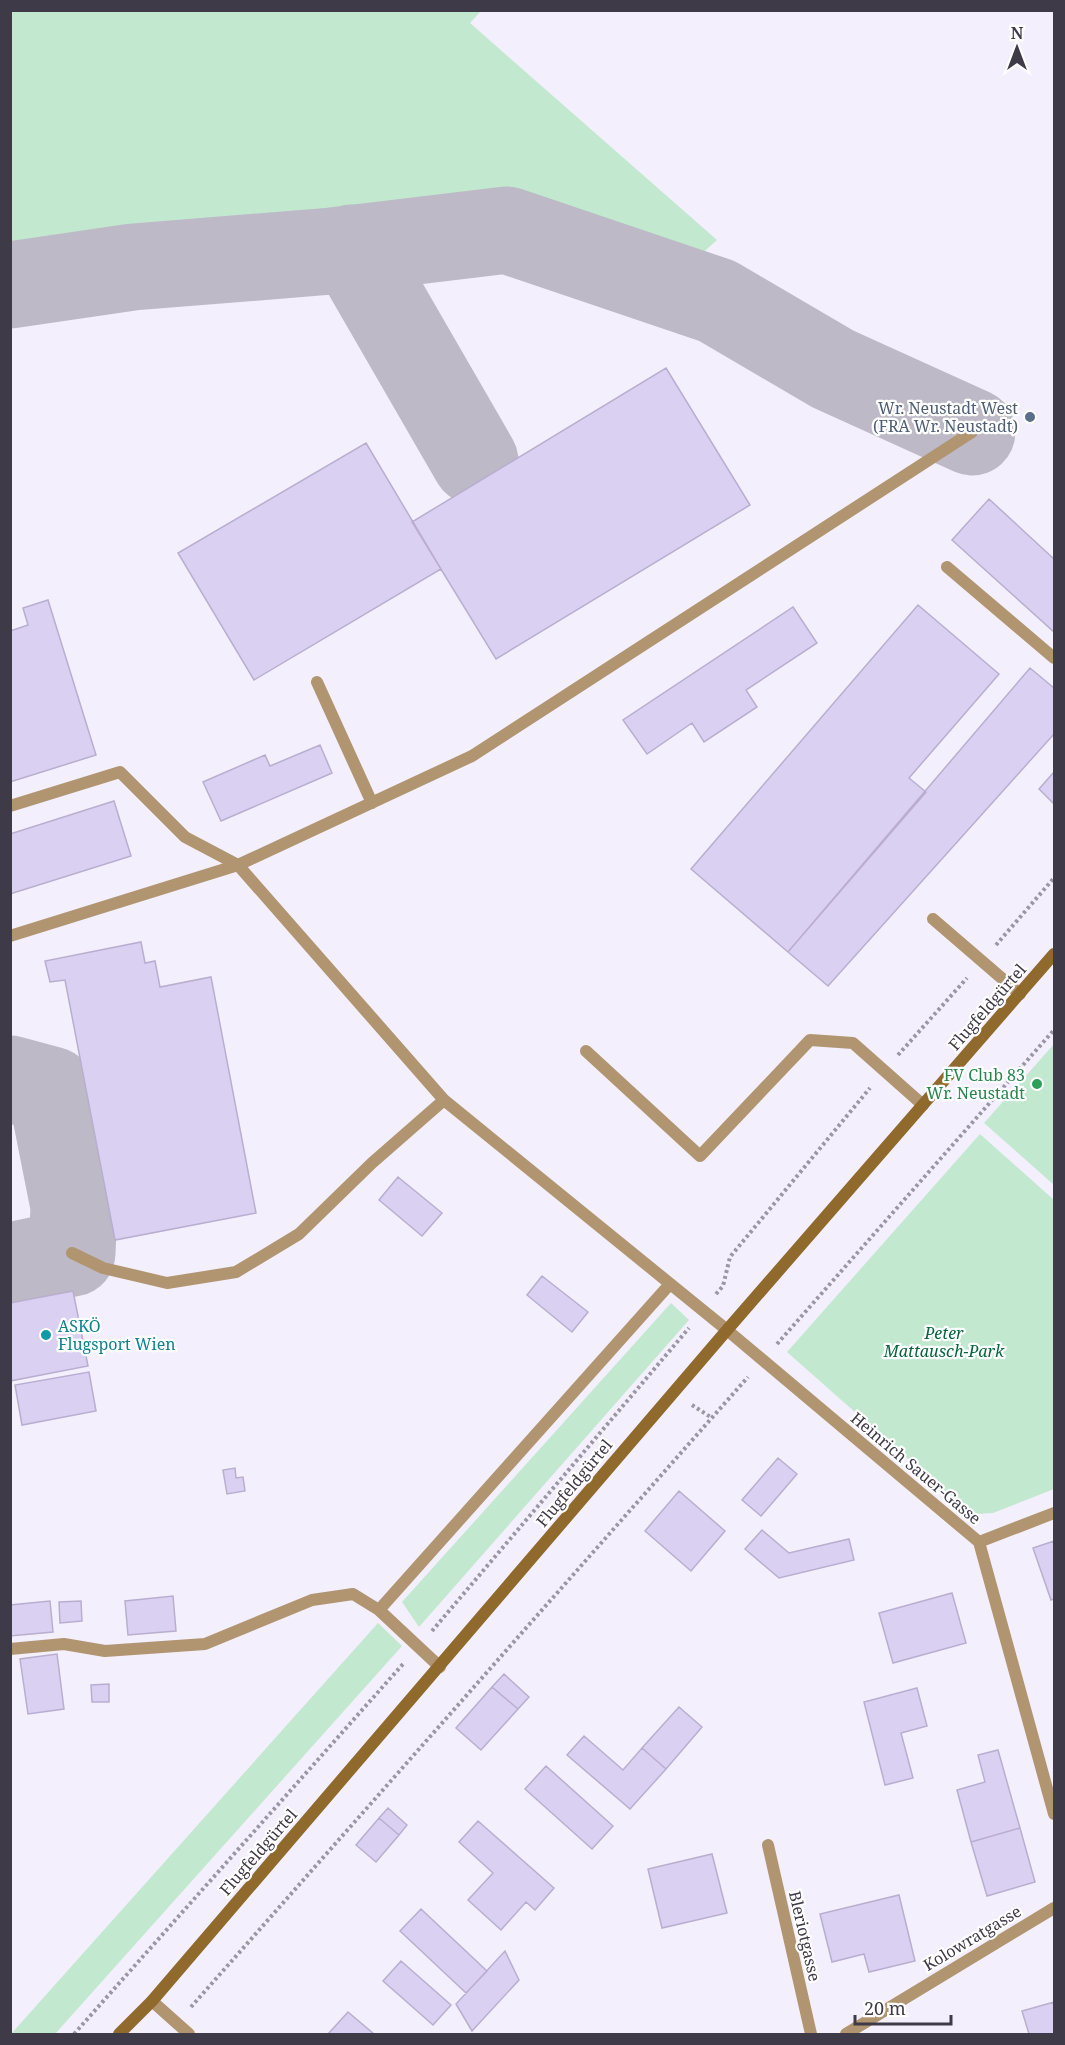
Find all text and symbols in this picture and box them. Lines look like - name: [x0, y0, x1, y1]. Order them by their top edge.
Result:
- north arrow: [987, 18, 1047, 78]
- text: N: [1011, 22, 1024, 44]
- place label: Wr. Neustadt West (FRA Wr. Neustadt): [873, 397, 1018, 437]
- marker: Wr. Neustadt West (FRA Wr. Neustadt): [1023, 410, 1037, 424]
- street label: Flugfeldgürtel: [943, 959, 1031, 1055]
- place label: FV Club 83 Wr. Neustadt: [926, 1064, 1025, 1104]
- marker: FV Club 83 Wr. Neustadt: [1030, 1077, 1044, 1091]
- place label: ASKÖ Flugsport Wien: [58, 1315, 176, 1355]
- park label: Peter Mattausch-Park: [883, 1322, 1005, 1362]
- marker: ASKÖ Flugsport Wien: [39, 1328, 53, 1342]
- street label: Heinrich Sauer-Gasse: [846, 1407, 986, 1529]
- street label: Flugfeldgürtel: [531, 1435, 617, 1531]
- street label: Flugfeldgürtel: [214, 1804, 302, 1900]
- street label: Bleriotgasse: [784, 1889, 826, 1983]
- street label: Kolowratgasse: [919, 1900, 1025, 1976]
- scale bar: [855, 1988, 951, 2026]
- text: 20 m: [864, 1996, 906, 2020]

